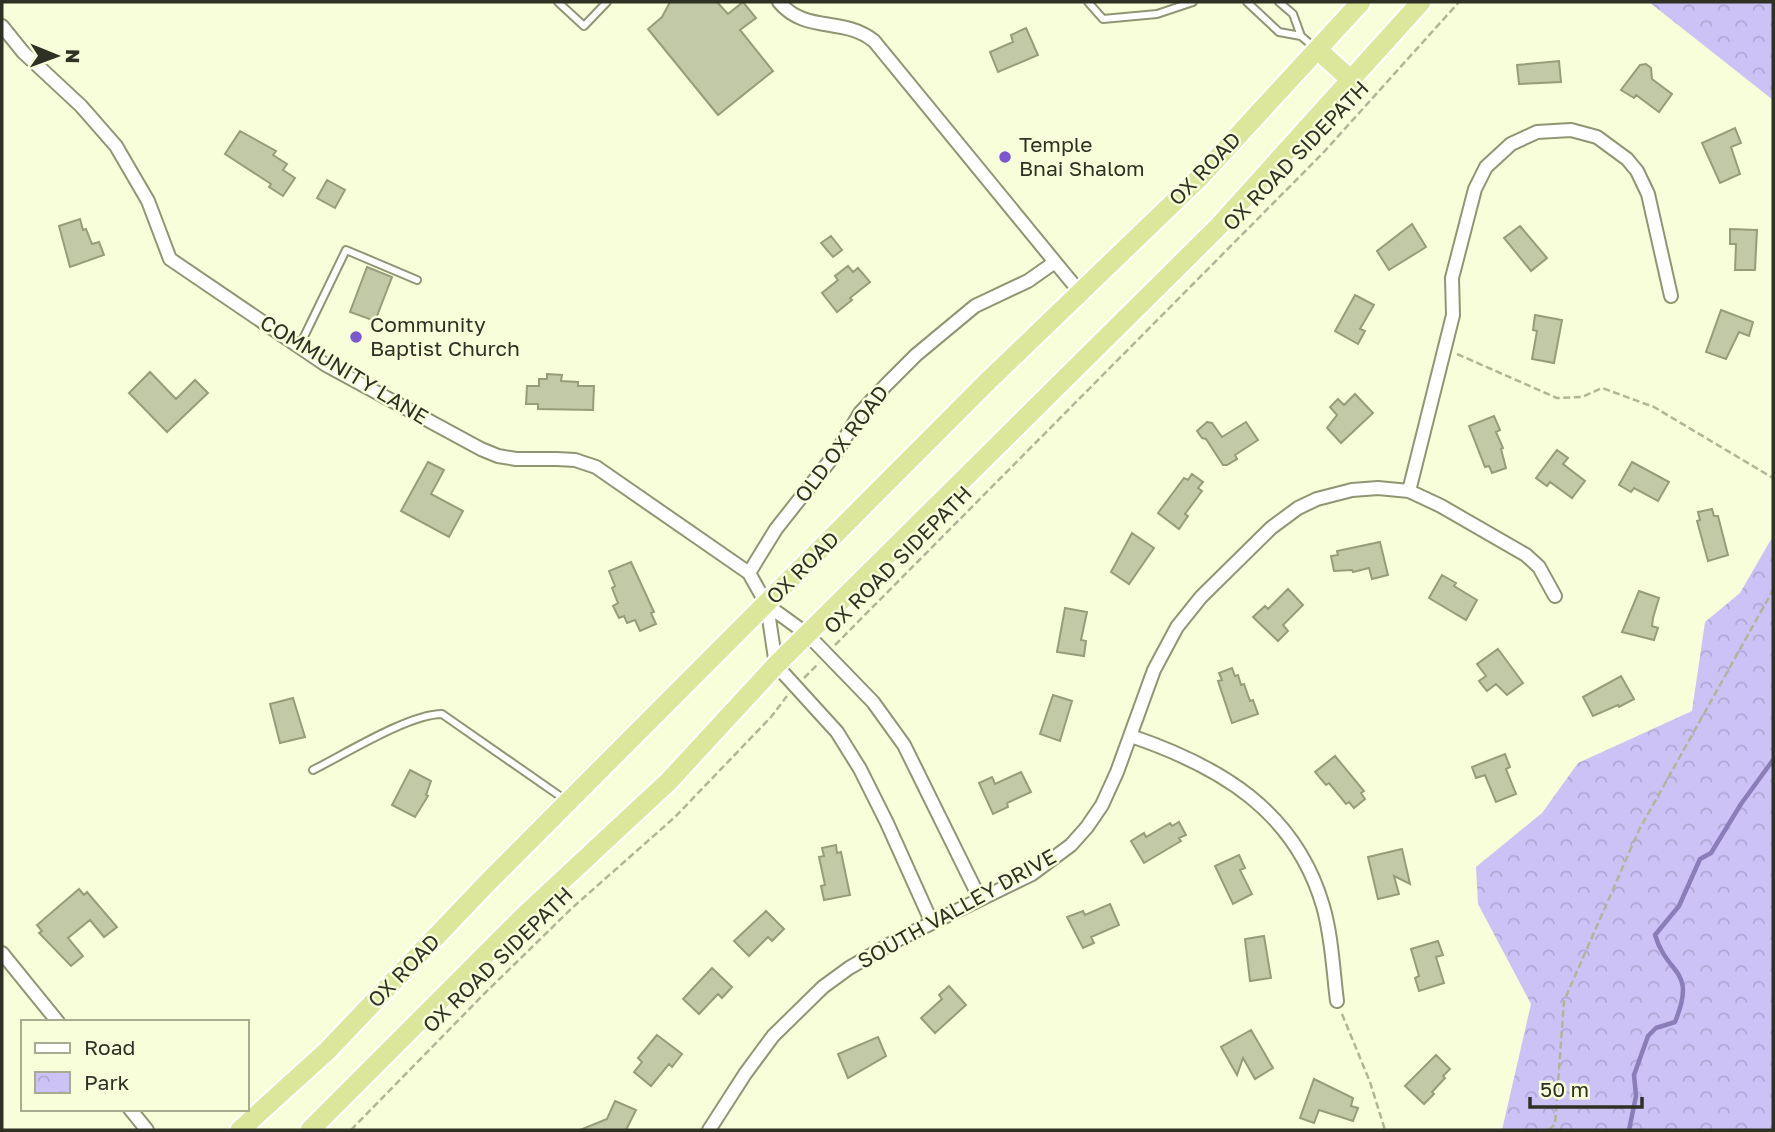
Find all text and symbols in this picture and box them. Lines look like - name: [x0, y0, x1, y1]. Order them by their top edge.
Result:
- north arrow: [21, 21, 91, 91]
- text: N: [62, 49, 85, 64]
- street label: OX ROAD SIDEPATH: [1217, 75, 1374, 236]
- street label: OX ROAD: [1163, 126, 1246, 211]
- place label: Temple Bnai Shalom: [1019, 131, 1145, 181]
- marker: Temple Bnai Shalom: [997, 149, 1013, 165]
- street label: COMMUNITY LANE: [256, 309, 433, 430]
- place label: Community Baptist Church: [370, 311, 520, 361]
- marker: Community Baptist Church: [348, 329, 364, 345]
- street label: OLD OX ROAD: [789, 380, 894, 507]
- street label: OX ROAD SIDEPATH: [818, 480, 977, 639]
- street label: OX ROAD: [760, 525, 844, 609]
- street label: SOUTH VALLEY DRIVE: [853, 843, 1060, 974]
- street label: OX ROAD SIDEPATH: [417, 881, 578, 1038]
- street label: OX ROAD: [362, 928, 445, 1013]
- legend: [21, 1020, 248, 1111]
- text: Road: [84, 1034, 135, 1060]
- scale bar: [1530, 1066, 1642, 1110]
- text: Park: [84, 1069, 130, 1095]
- text: 50 m: [1540, 1076, 1589, 1102]

